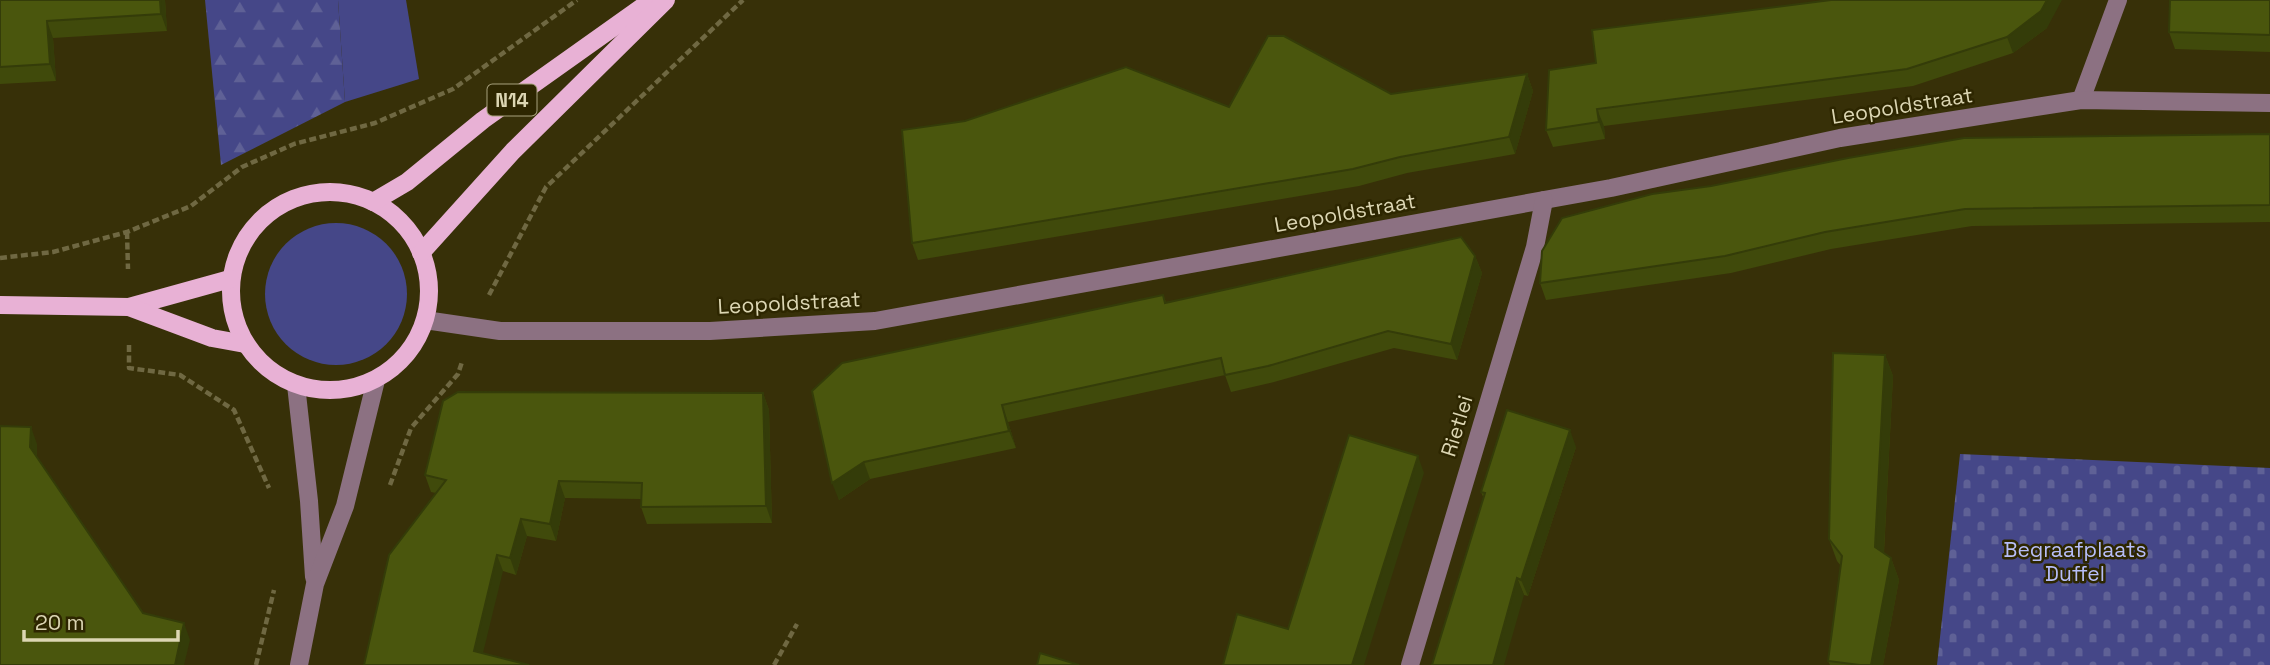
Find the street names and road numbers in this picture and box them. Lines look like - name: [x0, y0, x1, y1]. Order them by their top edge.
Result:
- street label: Leopoldstraat: [1829, 81, 1975, 130]
- road number: N14: [488, 85, 536, 116]
- street label: Leopoldstraat: [1272, 187, 1418, 238]
- street label: Leopoldstraat: [717, 285, 861, 320]
- street label: Rietlei: [1434, 392, 1479, 460]

